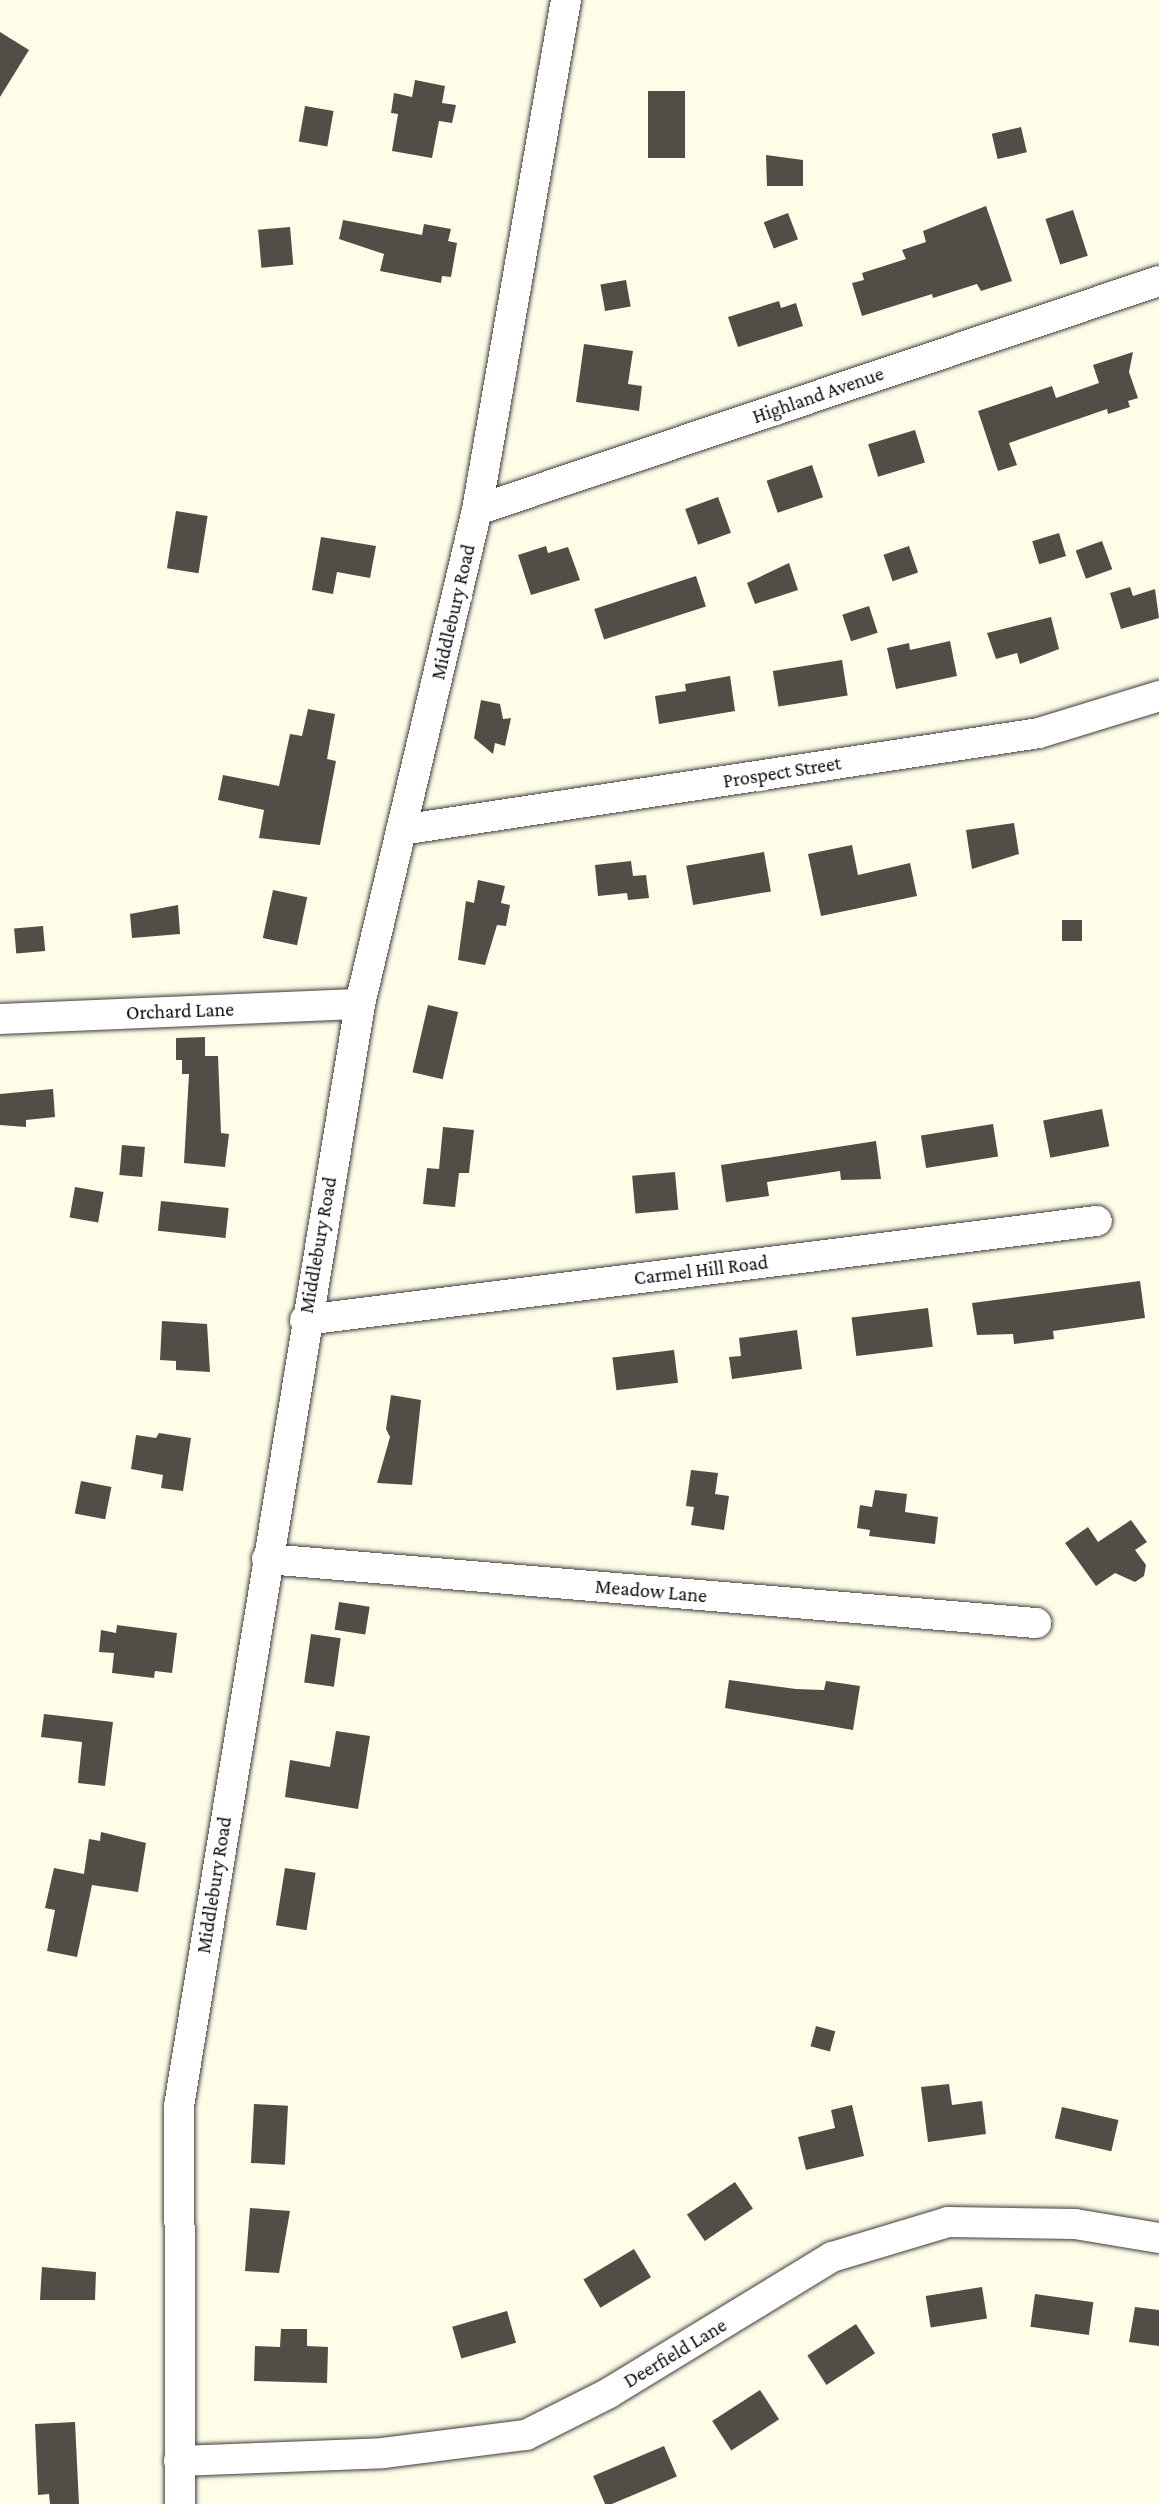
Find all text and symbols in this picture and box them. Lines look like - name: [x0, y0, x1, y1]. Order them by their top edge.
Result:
- street label: Highland Avenue: [749, 361, 887, 429]
- street label: Middlebury Road: [426, 542, 480, 682]
- street label: Prospect Street: [721, 751, 843, 793]
- street label: Orchard Lane: [126, 997, 234, 1025]
- street label: Middlebury Road: [294, 1175, 342, 1315]
- street label: Carmel Hill Road: [632, 1250, 770, 1290]
- street label: Meadow Lane: [594, 1574, 708, 1608]
- street label: Middlebury Road: [191, 1815, 237, 1955]
- street label: Deerfield Lane: [619, 2313, 731, 2393]

